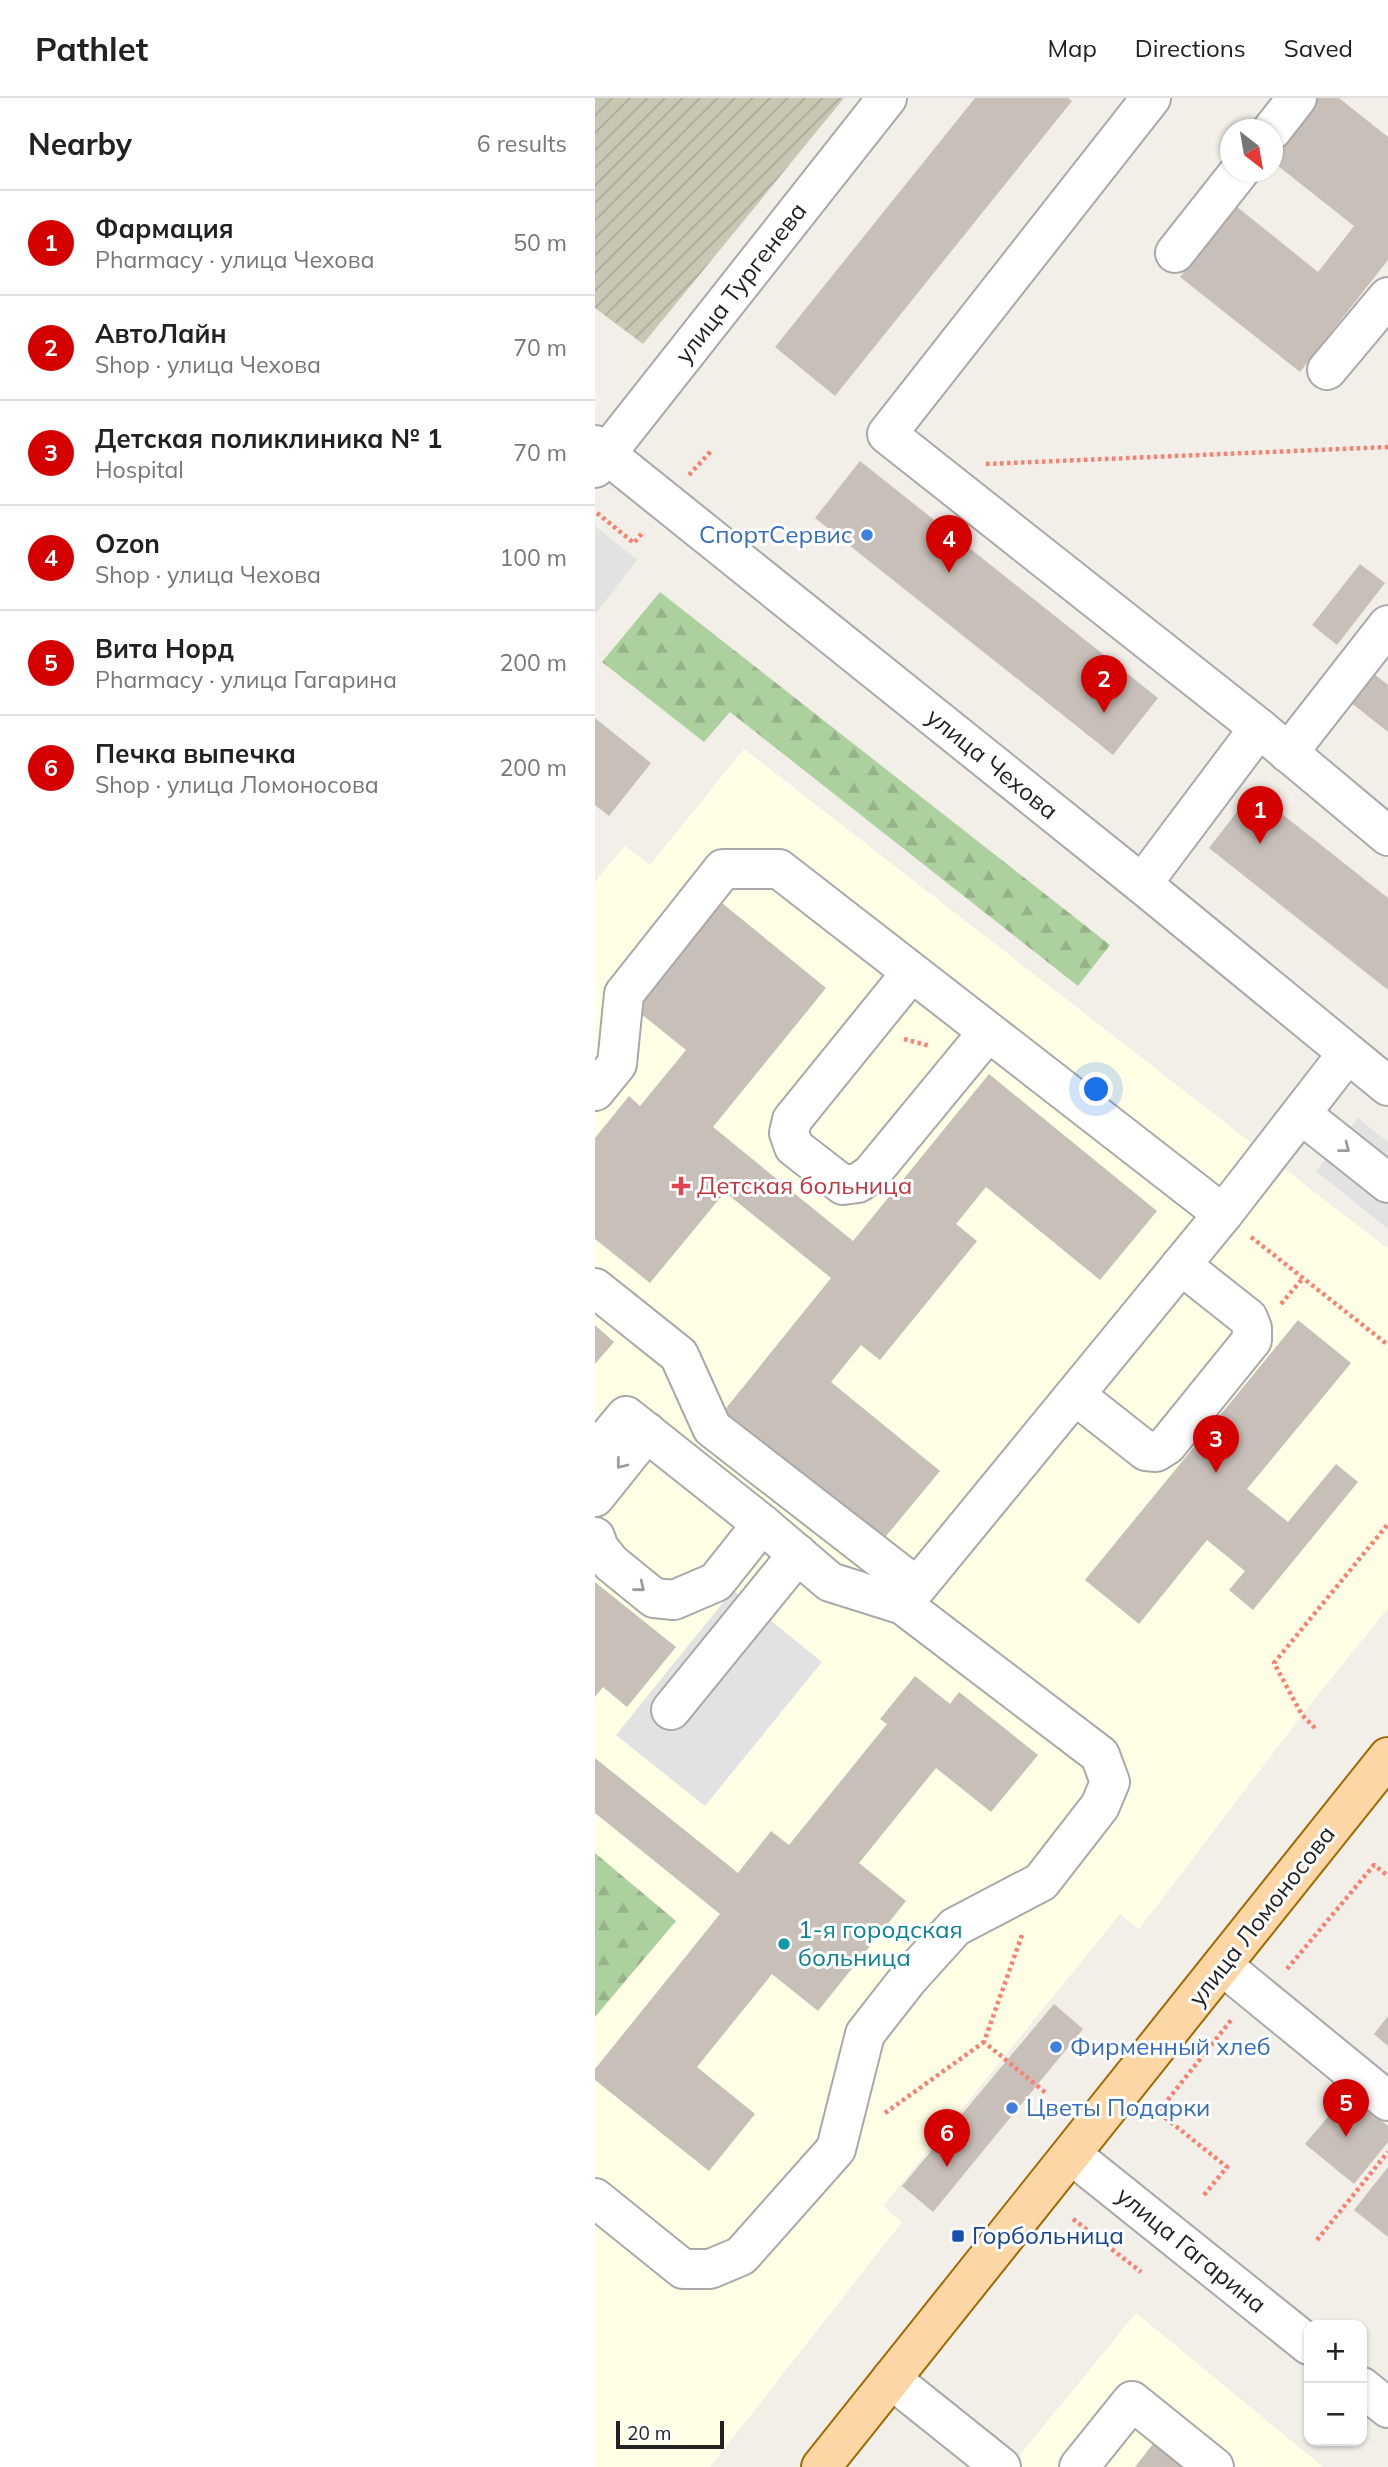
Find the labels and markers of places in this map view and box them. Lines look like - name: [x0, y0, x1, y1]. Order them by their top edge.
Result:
- pin: 4: [926, 515, 972, 573]
- place label: СпортСервис: [699, 519, 853, 549]
- marker: СпортСервис: [859, 527, 875, 543]
- pin: 2: [1081, 655, 1127, 713]
- pin: 1: [1237, 786, 1283, 844]
- place label: Детская больница: [697, 1170, 912, 1200]
- marker: Детская больница: [671, 1176, 691, 1196]
- pin: 3: [1193, 1415, 1239, 1473]
- place label: 1-я городская больница: [798, 1914, 963, 1972]
- marker: 1-я городская больница: [776, 1936, 792, 1952]
- place label: Фирменный хлеб: [1070, 2031, 1271, 2061]
- marker: Фирменный хлеб: [1048, 2039, 1064, 2055]
- pin: 5: [1323, 2079, 1369, 2137]
- place label: Цветы Подарки: [1026, 2092, 1210, 2122]
- marker: Цветы Подарки: [1004, 2100, 1020, 2116]
- pin: 6: [924, 2109, 970, 2167]
- place label: Горбольница: [972, 2220, 1124, 2250]
- marker: Горбольница: [950, 2228, 966, 2244]

